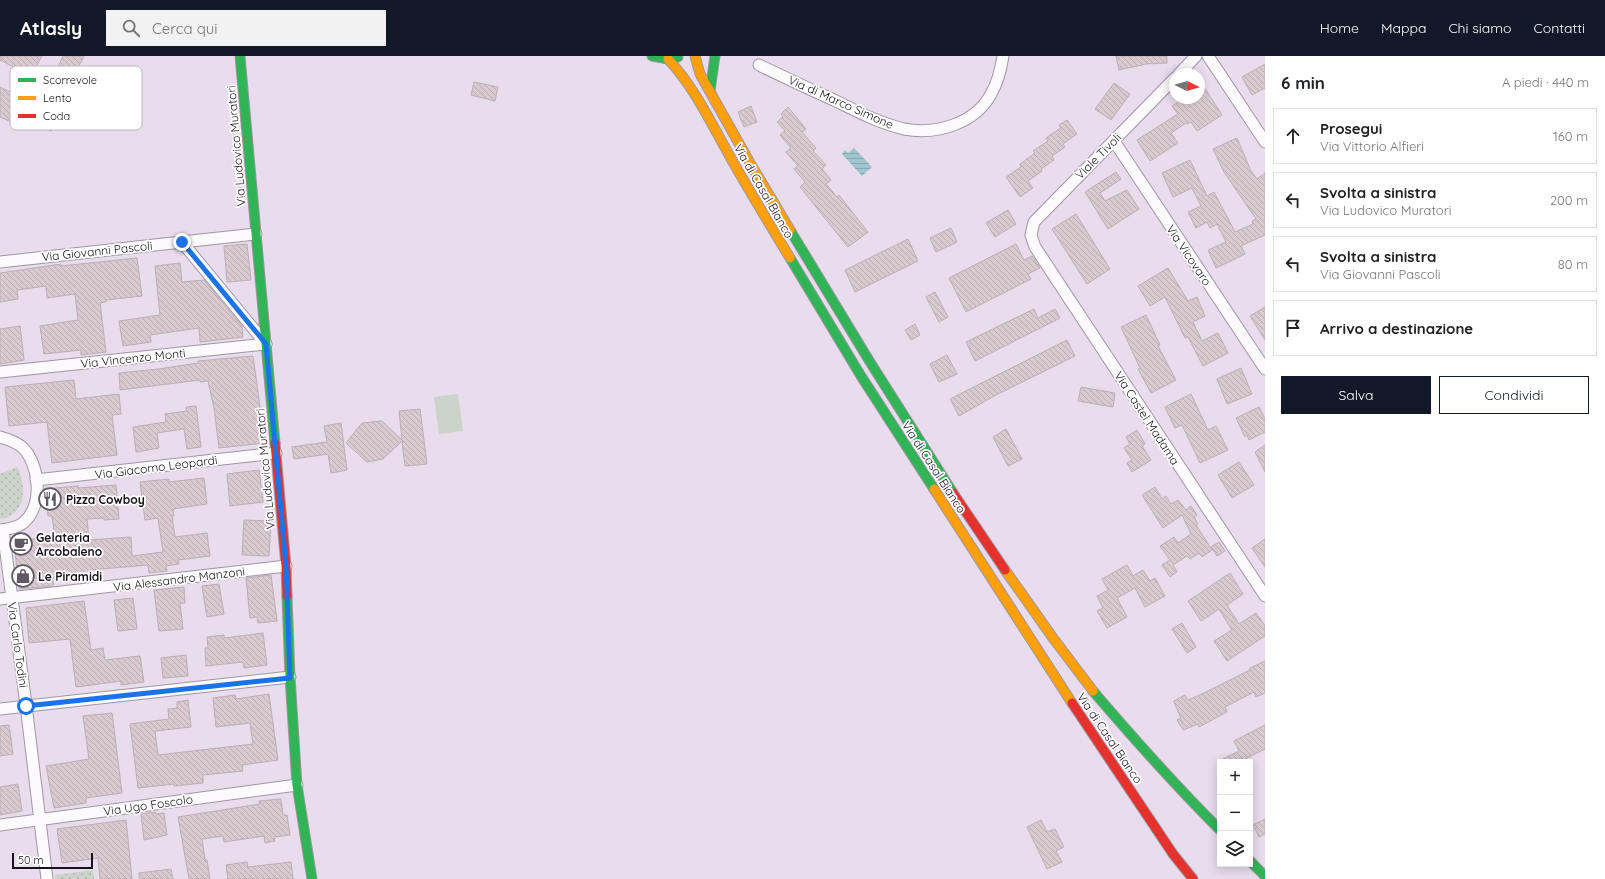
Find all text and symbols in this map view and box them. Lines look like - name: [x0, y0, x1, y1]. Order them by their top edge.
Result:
- search box: [106, 10, 386, 46]
- text: Atlasly: [20, 16, 82, 40]
- icon: search: [120, 17, 142, 39]
- text: Cerca qui: [152, 19, 218, 38]
- text: Home: [1320, 19, 1359, 37]
- text: Mappa: [1381, 19, 1426, 37]
- text: Chi siamo: [1448, 19, 1512, 37]
- text: Contatti: [1534, 19, 1585, 37]
- legend: [10, 66, 142, 130]
- north arrow: [1169, 68, 1205, 104]
- street label: Via di Marco Simone: [786, 72, 896, 132]
- text: 6 min: [1281, 72, 1325, 93]
- text: Scorrevole: [43, 73, 97, 87]
- text: A piedi · 440 m: [1502, 74, 1589, 90]
- street label: Via Ludovico Muratori: [223, 85, 249, 207]
- text: Lento: [43, 91, 72, 105]
- text: Coda: [43, 109, 70, 123]
- text: Prosegui: [1320, 119, 1382, 138]
- icon: ahead: [1282, 125, 1304, 147]
- text: 160 m: [1553, 128, 1588, 144]
- street label: Viale Tivoli: [1072, 130, 1124, 182]
- text: Via Vittorio Alfieri: [1320, 138, 1424, 154]
- street label: Via di Casal Bianco: [731, 141, 797, 241]
- text: Svolta a sinistra: [1320, 183, 1436, 202]
- icon: left: [1282, 189, 1304, 211]
- text: 200 m: [1550, 192, 1588, 208]
- text: Via Ludovico Muratori: [1320, 202, 1451, 218]
- street label: Via Vicovaro: [1163, 222, 1215, 288]
- route end: [173, 233, 191, 251]
- street label: Via Giovanni Pascoli: [41, 238, 153, 264]
- text: Svolta a sinistra: [1320, 247, 1436, 266]
- icon: left: [1282, 253, 1304, 275]
- text: 80 m: [1558, 256, 1588, 272]
- text: Via Giovanni Pascoli: [1320, 266, 1441, 282]
- icon: arrive: [1282, 317, 1304, 339]
- text: Arrivo a destinazione: [1320, 319, 1473, 338]
- street label: Via Vincenzo Monti: [80, 345, 186, 371]
- street label: Via Castel Madama: [1111, 368, 1183, 468]
- button: Salva: [1281, 376, 1431, 414]
- button: Condividi: [1439, 376, 1589, 414]
- street label: Via Ludovico Muratori: [252, 408, 278, 530]
- street label: Via di Casal Bianco: [899, 418, 969, 516]
- street label: Via Giacomo Leopardi: [94, 452, 218, 482]
- restaurant icon: Pizza Cowboy: [37, 486, 63, 512]
- place label: Pizza Cowboy: [66, 492, 145, 507]
- place label: Gelateria Arcobaleno: [36, 530, 103, 559]
- cafe icon: Gelateria Arcobaleno: [8, 531, 34, 557]
- shop icon: Le Piramidi: [10, 563, 36, 589]
- street label: Via Alessandro Manzoni: [112, 563, 246, 595]
- place label: Le Piramidi: [38, 569, 102, 584]
- street label: Via Carlo Todini: [5, 601, 31, 689]
- street label: Via di Casal Bianco: [1074, 690, 1146, 786]
- route start: [17, 697, 35, 715]
- map controls: [1217, 759, 1253, 867]
- button: +: [1217, 759, 1253, 795]
- street label: Via Ugo Foscolo: [102, 791, 194, 819]
- button: −: [1217, 795, 1253, 831]
- button: layers: [1217, 831, 1253, 867]
- scale bar: [12, 851, 93, 870]
- text: 50 m: [18, 853, 44, 867]

